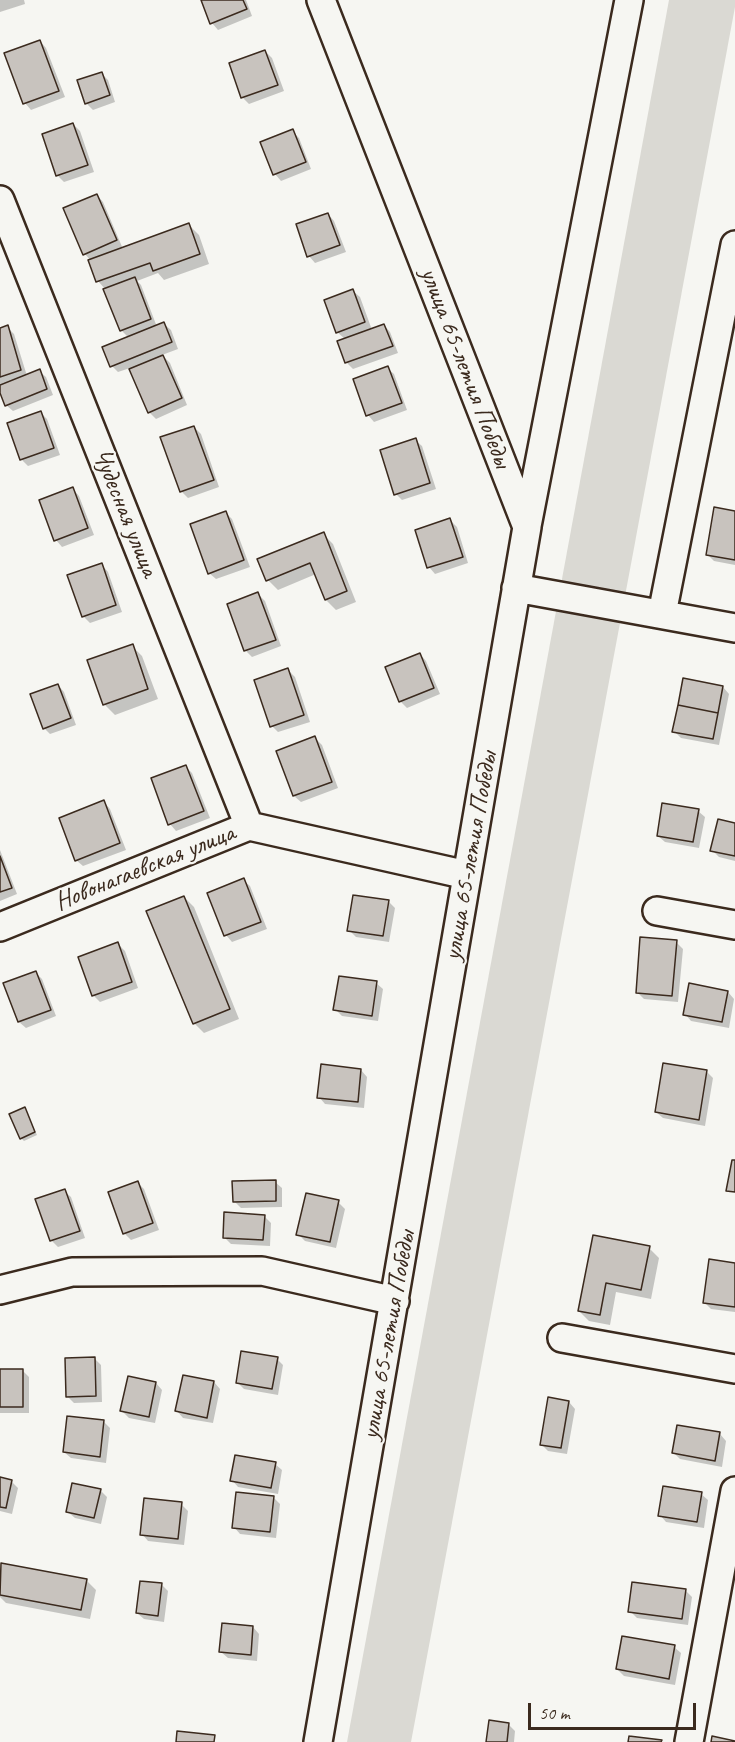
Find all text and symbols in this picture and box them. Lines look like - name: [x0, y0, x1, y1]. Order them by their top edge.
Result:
- street label: улица 65-летия Победы: [412, 264, 518, 472]
- street label: Чудесная улица: [85, 444, 165, 582]
- street label: улица 65-летия Победы: [437, 749, 505, 963]
- street label: Новонагаевская улица: [50, 818, 240, 918]
- street label: улица 65-летия Победы: [355, 1228, 423, 1442]
- scale bar: [531, 1691, 699, 1729]
- text: 50 m: [539, 1702, 570, 1724]

